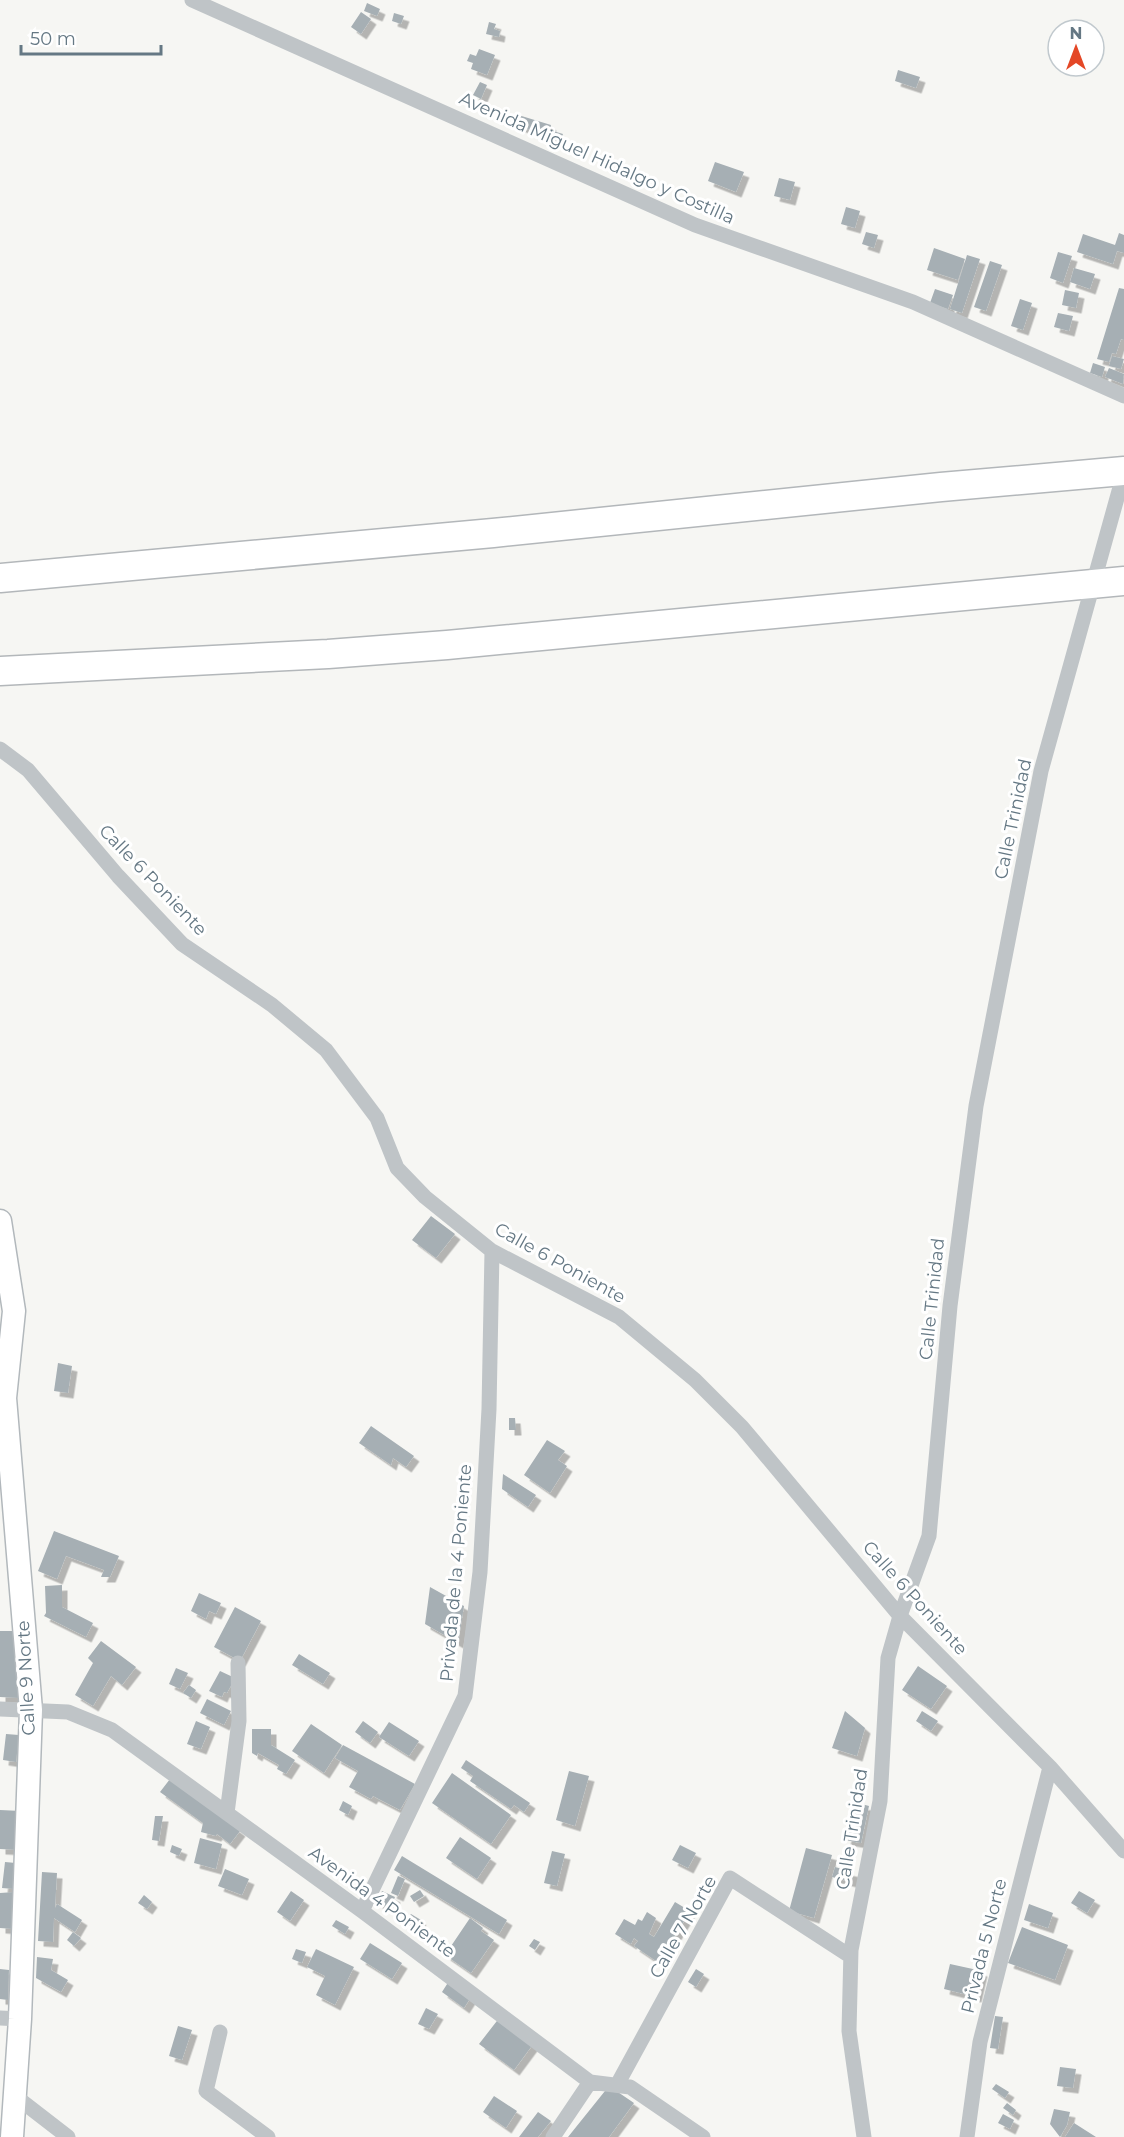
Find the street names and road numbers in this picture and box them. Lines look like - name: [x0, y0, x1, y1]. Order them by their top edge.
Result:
- street label: Avenida Miguel Hidalgo y Costilla: [456, 87, 738, 229]
- street label: Calle Trinidad: [989, 757, 1037, 881]
- street label: Calle 6 Poniente: [94, 820, 212, 940]
- street label: Calle 6 Poniente: [491, 1218, 629, 1308]
- street label: Calle Trinidad: [915, 1237, 949, 1361]
- street label: Privada de la 4 Poniente: [436, 1463, 476, 1683]
- street label: Calle 6 Poniente: [858, 1536, 972, 1660]
- street label: Calle 9 Norte: [12, 1620, 40, 1736]
- street label: Calle Trinidad: [832, 1767, 872, 1891]
- street label: Avenida 4 Poniente: [304, 1841, 460, 1963]
- street label: Calle 7 Norte: [645, 1872, 721, 1982]
- street label: Privada 5 Norte: [957, 1876, 1011, 2016]

